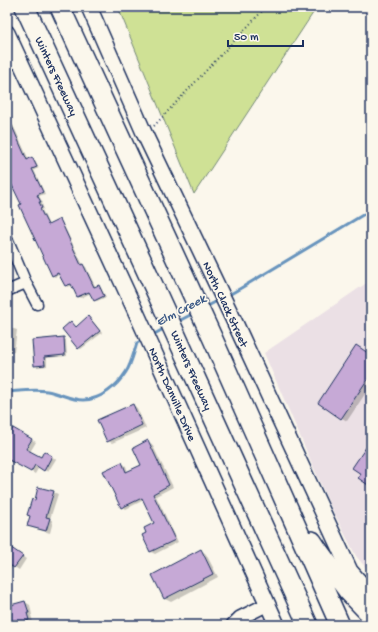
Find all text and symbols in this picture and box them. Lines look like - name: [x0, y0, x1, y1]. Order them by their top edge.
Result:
- scale bar: [228, 22, 303, 48]
- text: 50 m: [234, 31, 259, 45]
- street label: Winters Freeway: [31, 35, 80, 119]
- street label: North Clack Street: [198, 260, 251, 351]
- water label: Elm Creek: [154, 291, 210, 331]
- street label: Winters Freeway: [166, 329, 214, 413]
- street label: North Danville Drive: [144, 346, 198, 445]

